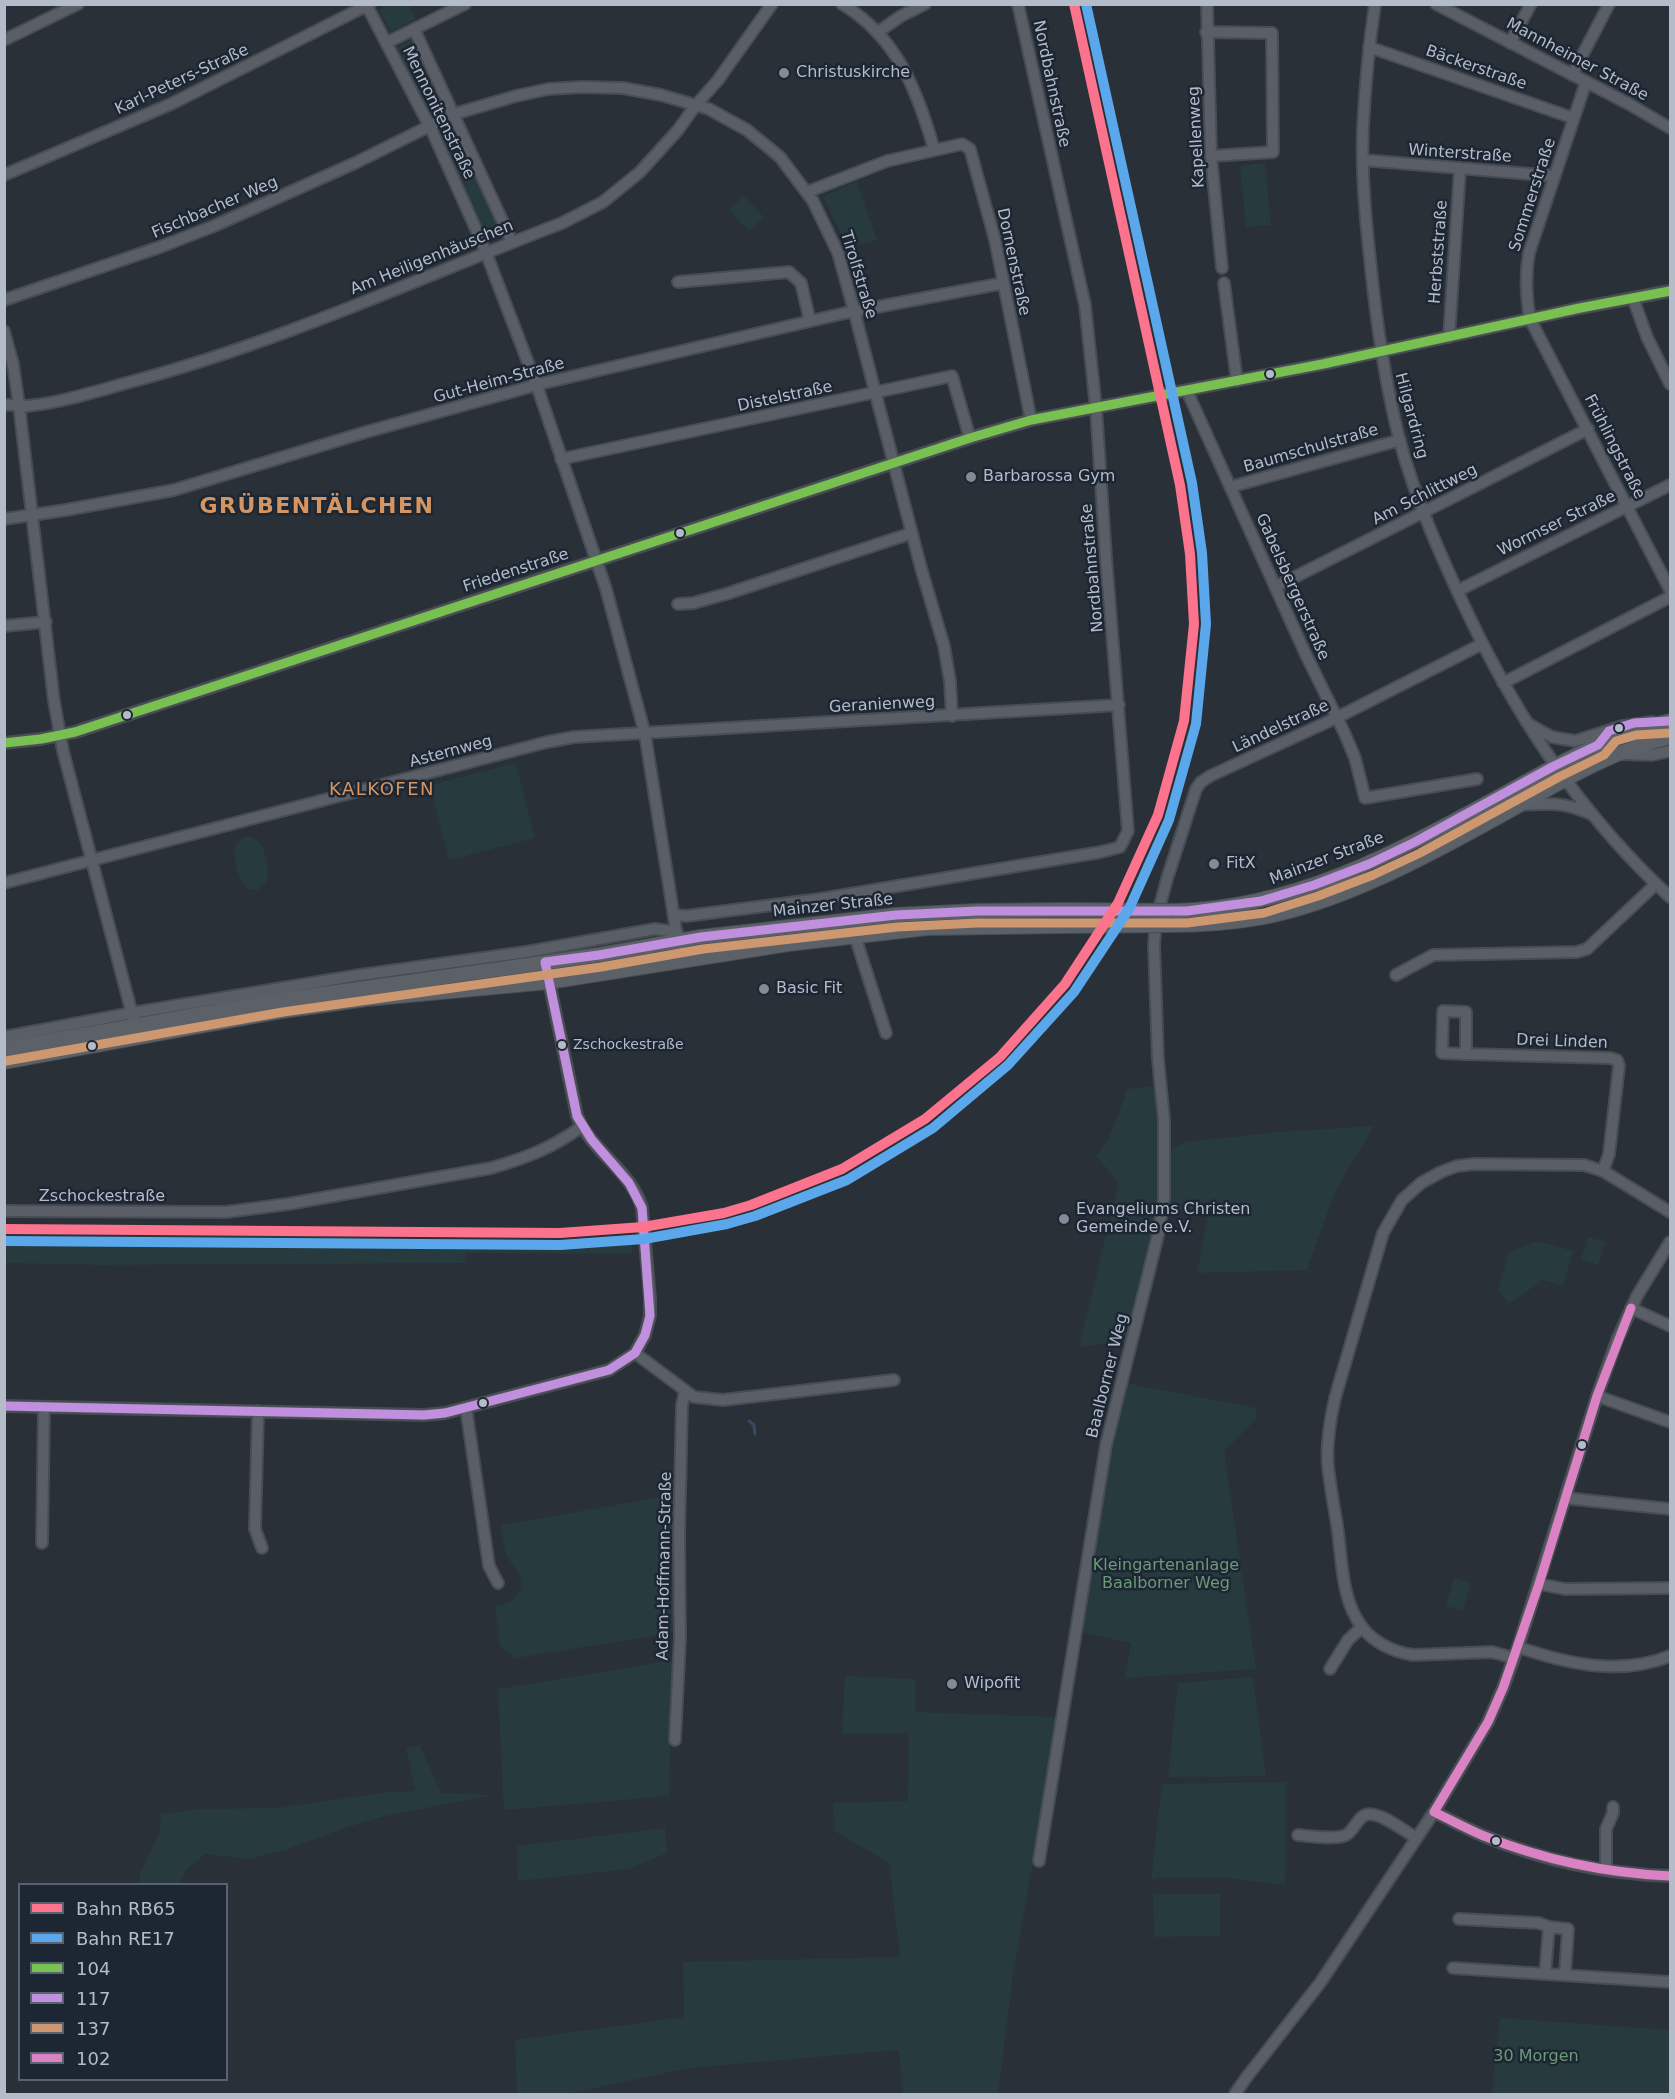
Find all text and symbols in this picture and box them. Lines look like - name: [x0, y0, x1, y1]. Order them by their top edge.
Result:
- street label: Mannheimer Straße: [1503, 14, 1651, 106]
- street label: Nordbahnstraße: [1028, 19, 1074, 149]
- street label: Karl-Peters-Straße: [112, 41, 252, 119]
- street label: Bäckerstraße: [1423, 42, 1529, 94]
- street label: Mennonitenstraße: [397, 43, 479, 183]
- place label: Christuskirche: [796, 63, 910, 83]
- marker: Christuskirche: [777, 66, 791, 80]
- street label: Kapellenweg: [1185, 86, 1209, 188]
- street label: Sommerstraße: [1506, 136, 1560, 254]
- street label: Winterstraße: [1408, 141, 1512, 167]
- street label: Fischbacher Weg: [149, 173, 281, 243]
- street label: Herbststraße: [1426, 199, 1452, 305]
- street label: Dornenstraße: [992, 206, 1034, 318]
- street label: Am Heiligenhäuschen: [348, 216, 516, 300]
- street label: Tirolfstraße: [836, 229, 880, 321]
- street label: Gut-Heim-Straße: [431, 354, 567, 408]
- unlabelled marker: [1264, 368, 1276, 380]
- street label: Hilgardring: [1390, 371, 1432, 461]
- street label: Distelstraße: [736, 378, 834, 416]
- street label: Frühlingstraße: [1579, 391, 1649, 503]
- street label: Baumschulstraße: [1241, 421, 1381, 477]
- street label: Am Schlittweg: [1369, 460, 1481, 530]
- place label: Barbarossa Gym: [983, 467, 1115, 487]
- marker: Barbarossa Gym: [964, 470, 978, 484]
- street label: Wormser Straße: [1495, 487, 1619, 561]
- district label: GRÜBENTÄLCHEN: [200, 494, 434, 520]
- street label: Nordbahnstraße: [1078, 503, 1108, 633]
- street label: Gabelsbergerstraße: [1251, 511, 1333, 663]
- unlabelled marker: [674, 527, 686, 539]
- street label: Friedenstraße: [461, 545, 571, 597]
- street label: Geranienweg: [828, 693, 936, 717]
- street label: Ländelstraße: [1230, 696, 1332, 758]
- unlabelled marker: [121, 709, 133, 721]
- unlabelled marker: [1613, 722, 1625, 734]
- street label: Asternweg: [408, 732, 494, 772]
- district label: KALKOFEN: [329, 779, 435, 801]
- street label: Mainzer Straße: [1267, 828, 1387, 890]
- place label: FitX: [1226, 854, 1256, 874]
- marker: FitX: [1207, 857, 1221, 871]
- street label: Mainzer Straße: [772, 890, 894, 922]
- place label: Basic Fit: [776, 979, 842, 999]
- marker: Basic Fit: [757, 982, 771, 996]
- street label: Drei Linden: [1516, 1031, 1608, 1053]
- place label: Zschockestraße: [573, 1037, 683, 1053]
- marker: Zschockestraße: [556, 1039, 568, 1051]
- unlabelled marker: [86, 1040, 98, 1052]
- street label: Zschockestraße: [39, 1187, 165, 1207]
- place label: Evangeliums Christen Gemeinde e.V.: [1076, 1200, 1250, 1238]
- marker: Evangeliums Christen Gemeinde e.V.: [1057, 1212, 1071, 1226]
- street label: Baalborner Weg: [1083, 1312, 1133, 1440]
- unlabelled marker: [477, 1397, 489, 1409]
- unlabelled marker: [1576, 1439, 1588, 1451]
- street label: Adam-Hoffmann-Straße: [654, 1471, 676, 1661]
- park label: Kleingartenanlage Baalborner Weg: [1093, 1556, 1239, 1594]
- place label: Wipofit: [964, 1674, 1020, 1694]
- marker: Wipofit: [945, 1677, 959, 1691]
- unlabelled marker: [1490, 1835, 1502, 1847]
- legend: [18, 1883, 228, 2081]
- text: Bahn RB65: [76, 1898, 176, 1919]
- text: Bahn RE17: [76, 1928, 175, 1949]
- text: 104: [76, 1958, 110, 1979]
- text: 117: [76, 1988, 110, 2009]
- text: 137: [76, 2018, 110, 2039]
- park label: 30 Morgen: [1493, 2047, 1579, 2067]
- text: 102: [76, 2048, 110, 2069]

